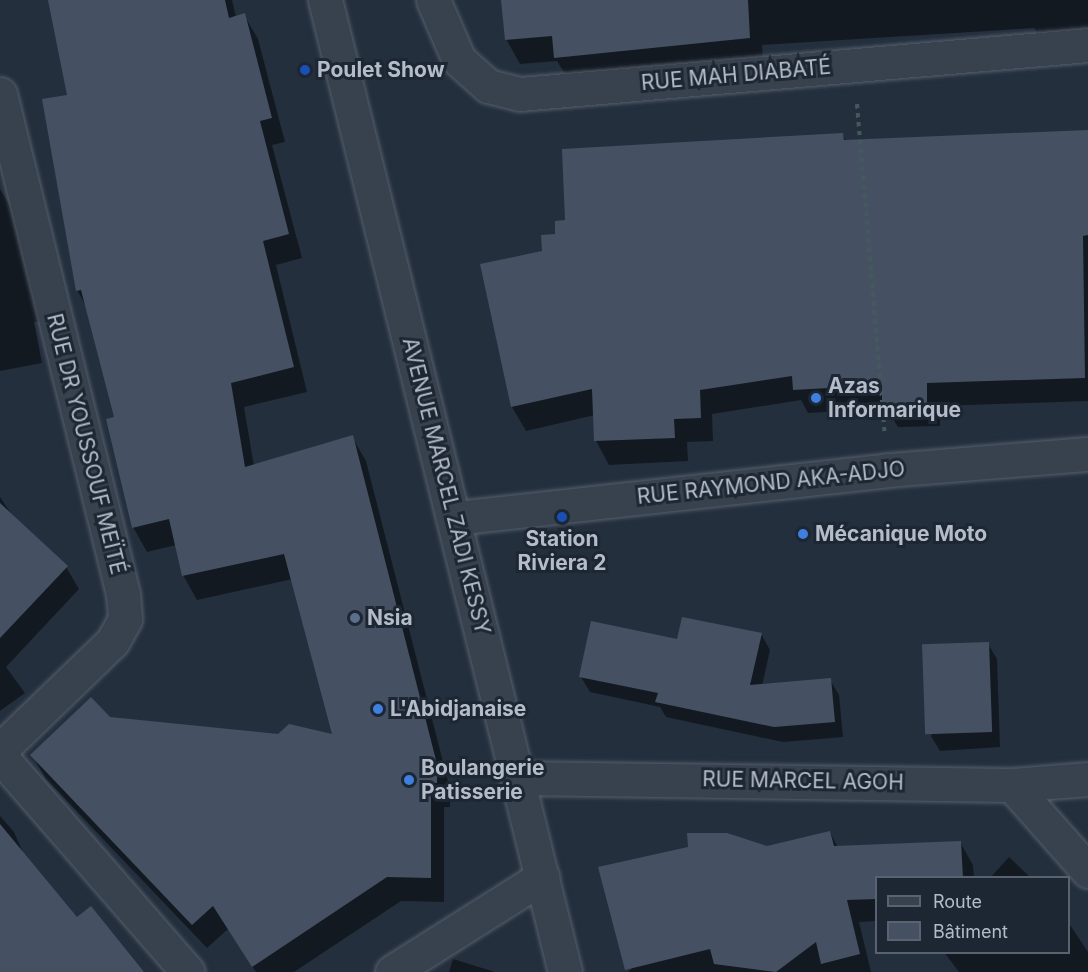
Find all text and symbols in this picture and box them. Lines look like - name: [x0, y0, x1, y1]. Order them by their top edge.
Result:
- street label: RUE MAH DIABATÉ: [640, 54, 832, 96]
- place label: Poulet Show: [317, 57, 445, 83]
- marker: Poulet Show: [298, 63, 312, 77]
- street label: RUE DR YOUSSOUF MEÏTÉ: [41, 311, 131, 577]
- street label: AVENUE MARCEL ZADI KESSY: [397, 335, 495, 637]
- place label: Azas Informarique: [828, 373, 961, 423]
- marker: Azas Informarique: [809, 391, 823, 405]
- street label: RUE RAYMOND AKA-ADJO: [636, 456, 906, 510]
- marker: Station Riviera 2: [555, 510, 569, 524]
- place label: Mécanique Moto: [815, 521, 987, 547]
- place label: Station Riviera 2: [518, 526, 606, 576]
- marker: Mécanique Moto: [796, 527, 810, 541]
- place label: Nsia: [367, 605, 413, 631]
- marker: Nsia: [348, 611, 362, 625]
- place label: L'Abidjanaise: [390, 696, 526, 722]
- marker: L'Abidjanaise: [371, 702, 385, 716]
- place label: Boulangerie Patisserie: [421, 755, 544, 805]
- street label: RUE MARCEL AGOH: [702, 767, 904, 795]
- marker: Boulangerie Patisserie: [402, 773, 416, 787]
- legend: [875, 876, 1070, 954]
- text: Route: [933, 891, 982, 912]
- text: Bâtiment: [933, 921, 1008, 942]

